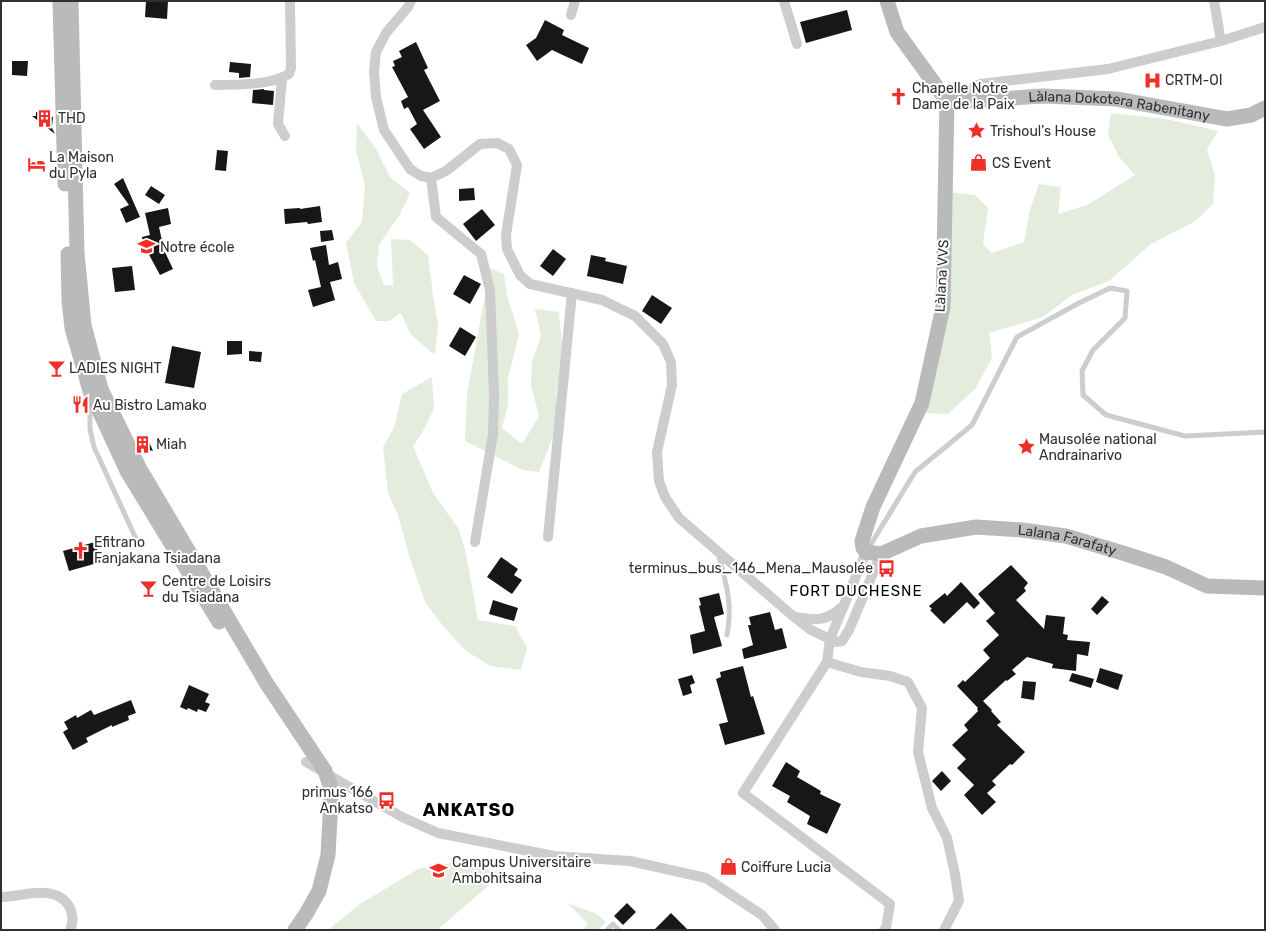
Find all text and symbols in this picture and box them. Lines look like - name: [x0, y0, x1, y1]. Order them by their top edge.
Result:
- hospital icon: CRTM-OI: [1142, 70, 1162, 90]
- place label: CRTM-OI: [1165, 72, 1223, 89]
- place label: Chapelle Notre Dame de la Paix: [912, 80, 1015, 113]
- church icon: Chapelle Notre Dame de la Paix: [889, 86, 909, 106]
- street label: Làlana Dokotera Rabenitany: [1028, 87, 1211, 124]
- building icon: THD: [35, 108, 55, 128]
- place label: THD: [58, 110, 86, 127]
- place icon: Trishoul's House: [967, 121, 987, 141]
- place label: Trishoul's House: [990, 123, 1096, 140]
- place label: La Maison du Pyla: [49, 149, 114, 182]
- shop icon: CS Event: [969, 153, 989, 173]
- hotel icon: La Maison du Pyla: [26, 155, 46, 175]
- place label: CS Event: [992, 155, 1051, 172]
- school or university icon: Notre école: [137, 237, 157, 257]
- place label: Notre école: [160, 239, 235, 256]
- street label: Làlana VVS: [932, 239, 952, 313]
- bar icon: LADIES NIGHT: [46, 358, 66, 378]
- place label: LADIES NIGHT: [69, 360, 162, 377]
- restaurant icon: Au Bistro Lamako: [70, 395, 90, 415]
- place label: Au Bistro Lamako: [93, 397, 207, 414]
- place label: Mausolée national Andrainarivo: [1039, 431, 1157, 464]
- building icon: Miah: [133, 434, 153, 454]
- place label: Miah: [156, 436, 187, 453]
- place icon: Mausolée national Andrainarivo: [1016, 437, 1036, 457]
- street label: Lalana Farafaty: [1017, 521, 1119, 559]
- place label: Efitrano Fanjakana Tsiadana: [94, 534, 221, 567]
- church icon: Efitrano Fanjakana Tsiadana: [71, 540, 91, 560]
- bus stop icon: terminus_bus_146_Mena_Mausolée: [876, 558, 896, 578]
- place label: terminus_bus_146_Mena_Mausolée: [629, 560, 873, 577]
- place label: Centre de Loisirs du Tsiadana: [162, 573, 271, 606]
- bar icon: Centre de Loisirs du Tsiadana: [139, 579, 159, 599]
- district label: FORT DUCHESNE: [789, 582, 923, 600]
- place label: primus 166 Ankatso: [302, 784, 373, 817]
- bus stop icon: primus 166 Ankatso: [376, 790, 396, 810]
- district label: ANKATSO: [423, 799, 515, 821]
- place label: Campus Universitaire Ambohitsaina: [452, 854, 591, 887]
- shop icon: Coiffure Lucia: [718, 857, 738, 877]
- place label: Coiffure Lucia: [741, 859, 831, 876]
- school or university icon: Campus Universitaire Ambohitsaina: [429, 860, 449, 880]

